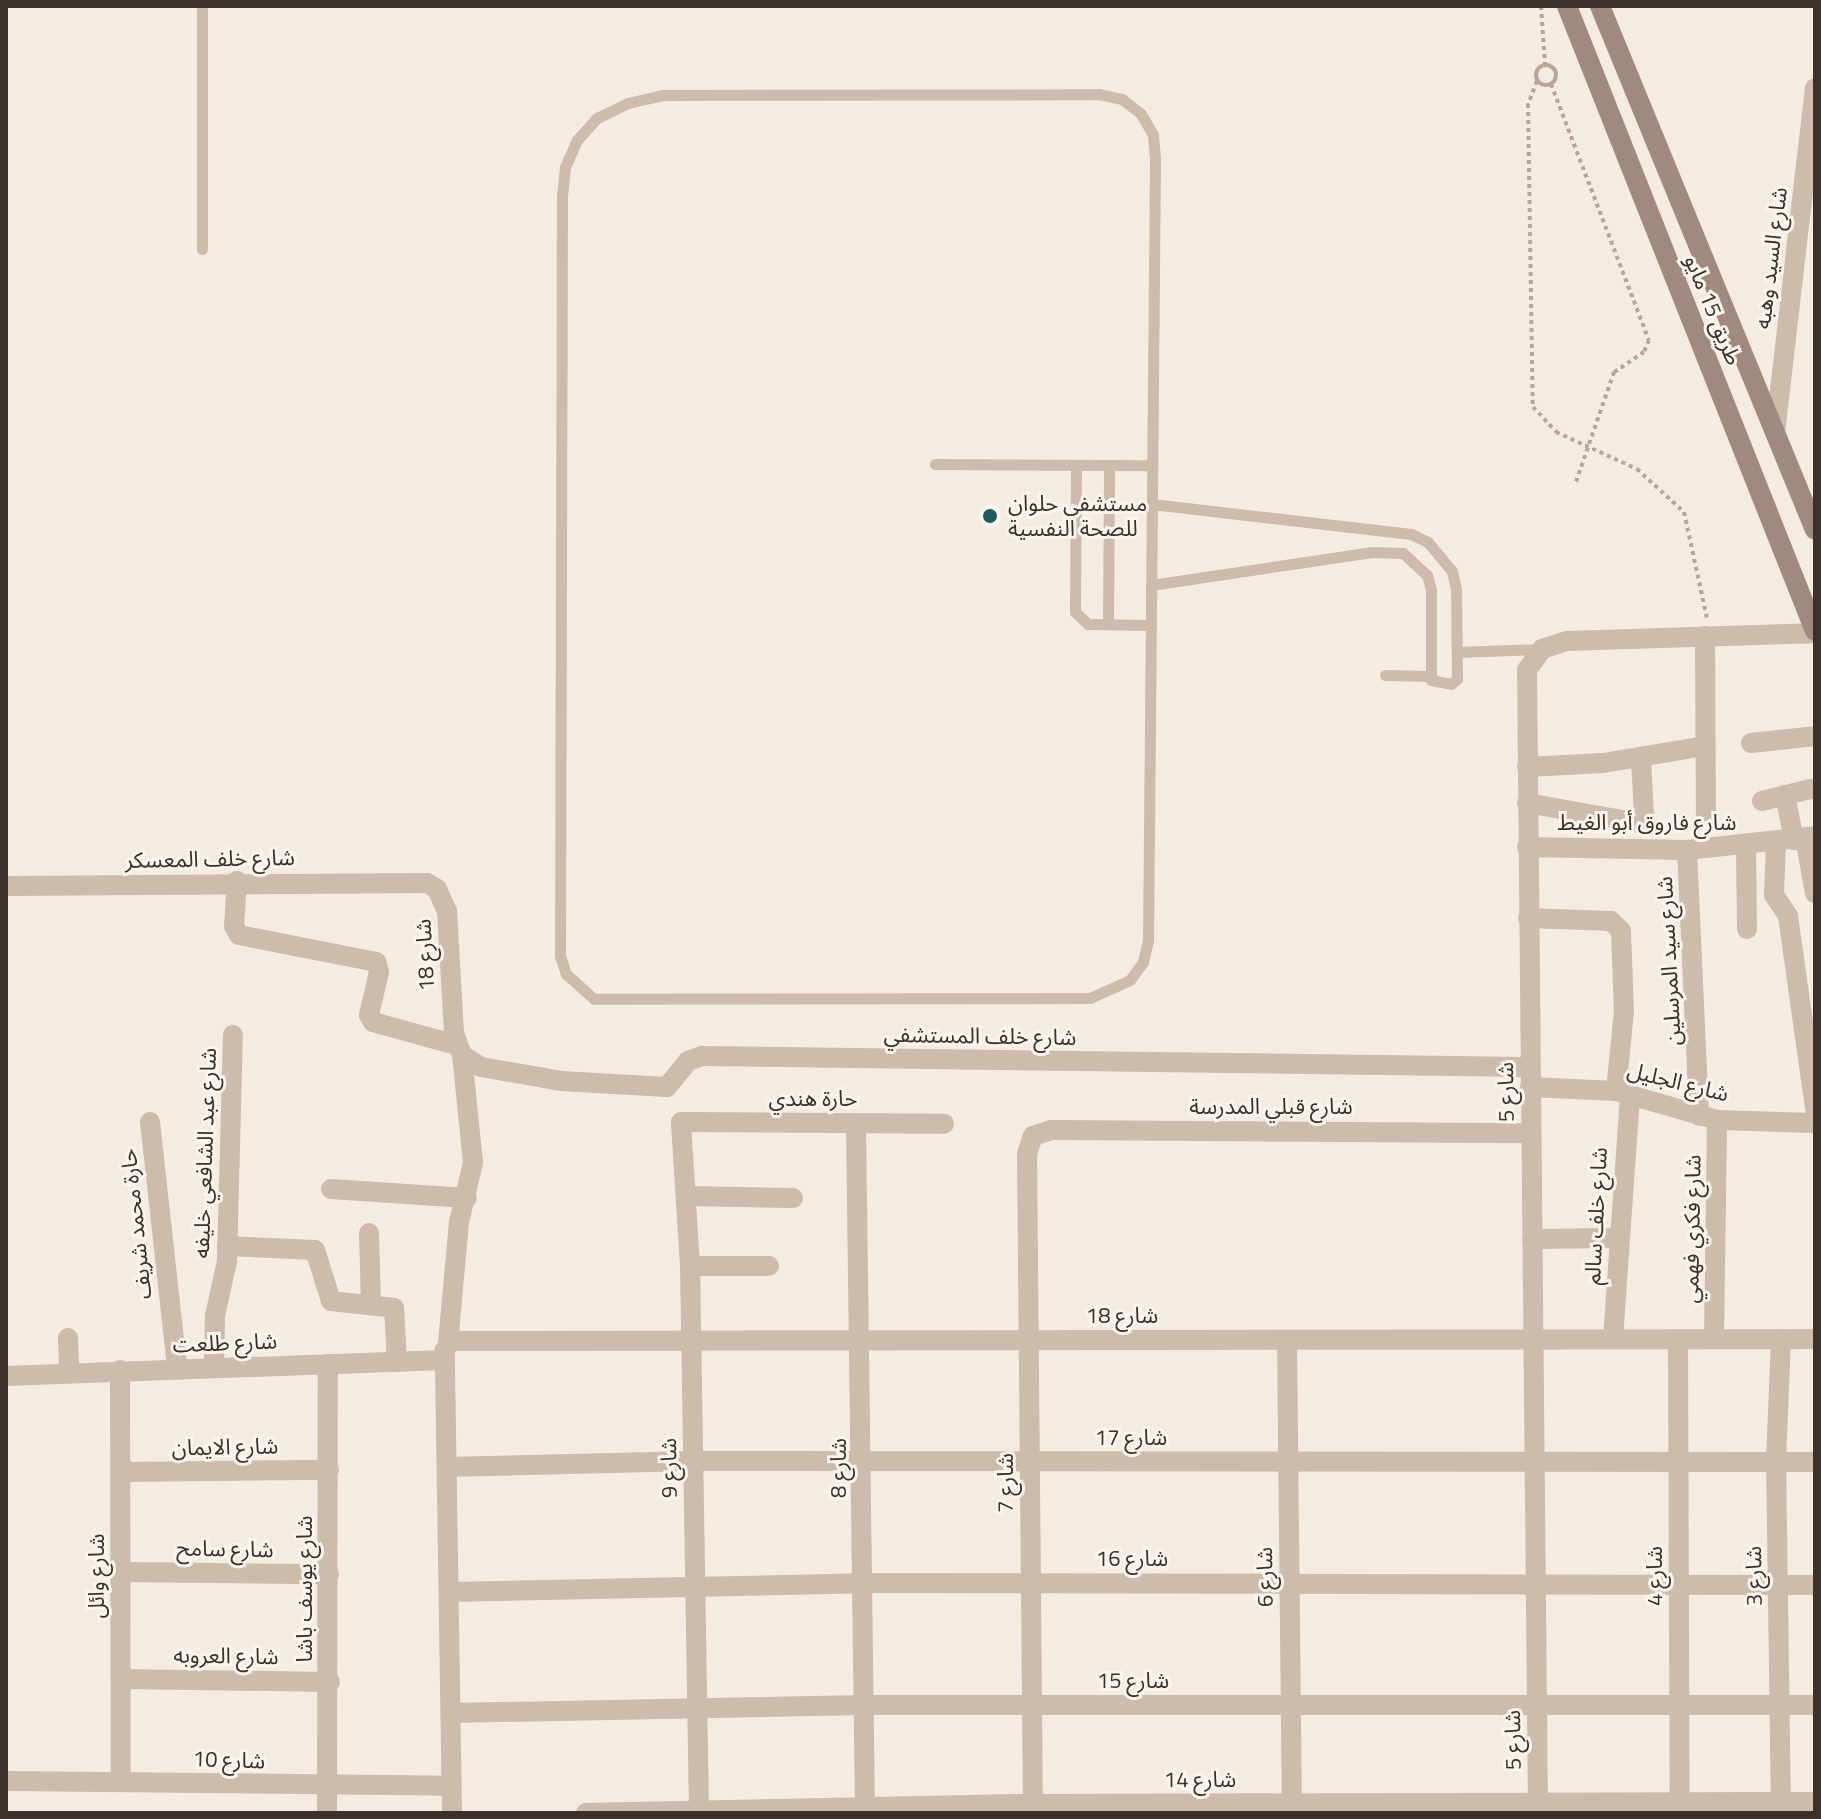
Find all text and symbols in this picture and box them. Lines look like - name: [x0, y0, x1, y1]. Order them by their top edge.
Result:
- street label: شارع السيد وهبه: [1749, 186, 1793, 330]
- street label: طريق 15 مايو: [1679, 251, 1747, 369]
- place label: مستشفي حلوان للصحة النفسية: [1008, 490, 1147, 542]
- marker: مستشفي حلوان للصحة النفسية: [979, 505, 1001, 527]
- street label: شارع فاروق أبو الغيط: [1558, 810, 1736, 836]
- street label: شارع خلف المعسكر: [125, 844, 295, 874]
- street label: شارع سيد المرسلين: [1651, 876, 1687, 1046]
- street label: شارع 18: [410, 918, 440, 992]
- street label: شارع خلف المستشفي: [883, 1021, 1077, 1051]
- street label: شارع عبد الشافعي خليفه: [188, 1047, 222, 1259]
- street label: شارع الجليل: [1625, 1057, 1731, 1107]
- street label: شارع 5: [1492, 1062, 1520, 1122]
- street label: حارة هندي: [769, 1086, 857, 1112]
- street label: شارع قبلي المدرسة: [1189, 1094, 1353, 1120]
- street label: شارع خلف سالم: [1579, 1146, 1613, 1286]
- street label: حارة محمد شريف: [115, 1147, 157, 1301]
- street label: شارع فكري فهمي: [1678, 1154, 1706, 1304]
- street label: شارع 18: [1086, 1303, 1158, 1329]
- street label: شارع طلعت: [172, 1328, 278, 1358]
- street label: شارع 17: [1095, 1425, 1167, 1451]
- street label: شارع الايمان: [172, 1433, 278, 1461]
- street label: شارع 9: [655, 1438, 683, 1498]
- street label: شارع 8: [826, 1438, 852, 1498]
- street label: شارع 7: [993, 1453, 1019, 1513]
- street label: شارع يوسف باشا: [292, 1516, 318, 1662]
- street label: شارع وائل: [84, 1534, 110, 1618]
- street label: شارع سامح: [176, 1535, 274, 1563]
- street label: شارع 16: [1096, 1546, 1168, 1572]
- street label: شارع 4: [1642, 1546, 1668, 1606]
- street label: شارع 3: [1740, 1546, 1768, 1606]
- street label: شارع 6: [1251, 1547, 1279, 1607]
- street label: شارع العروبه: [173, 1642, 279, 1670]
- street label: شارع 15: [1097, 1668, 1169, 1694]
- street label: شارع 5: [1499, 1710, 1527, 1770]
- street label: شارع 10: [192, 1746, 266, 1774]
- street label: شارع 14: [1164, 1767, 1236, 1793]

